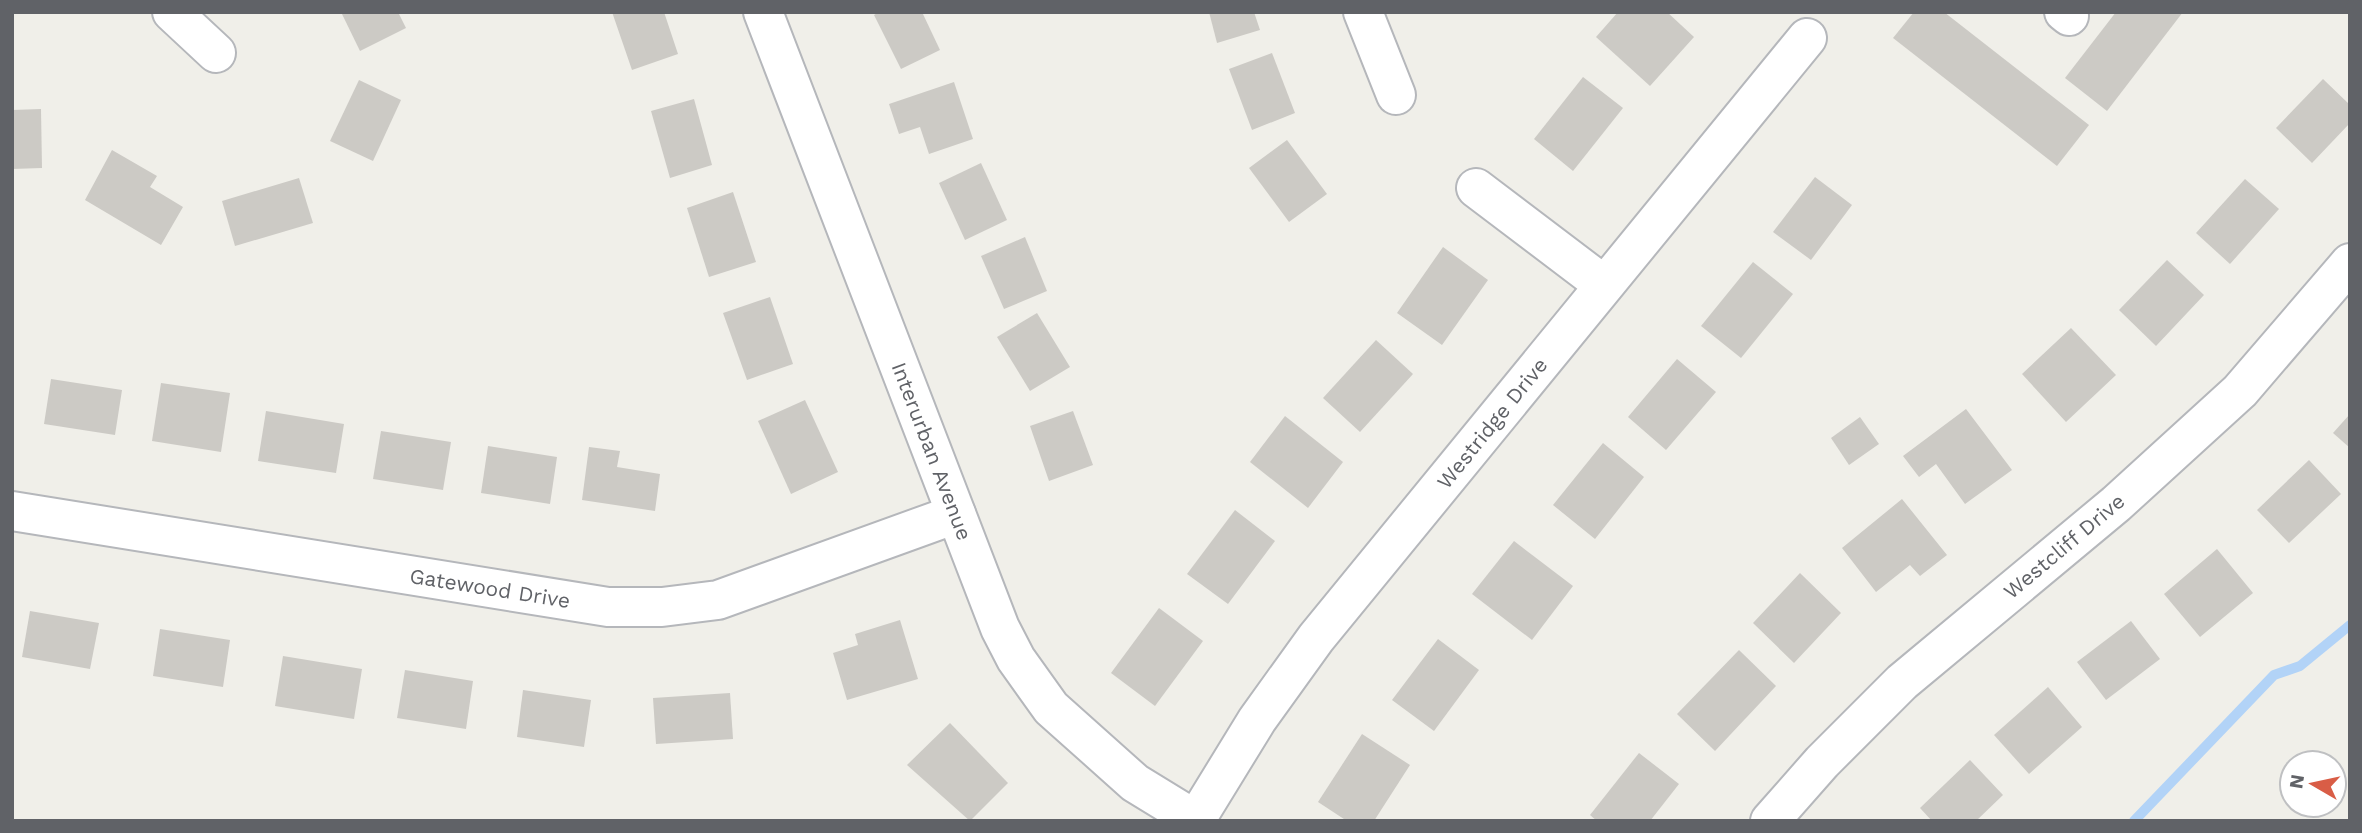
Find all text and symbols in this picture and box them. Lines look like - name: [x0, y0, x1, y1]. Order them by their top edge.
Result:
- street label: Westridge Drive: [1431, 352, 1553, 494]
- street label: Interurban Avenue: [887, 358, 977, 544]
- street label: Westcliff Drive: [1998, 488, 2130, 604]
- street label: Gatewood Drive: [408, 563, 572, 613]
- north arrow: [2278, 749, 2348, 819]
- text: N: [2284, 773, 2309, 790]

